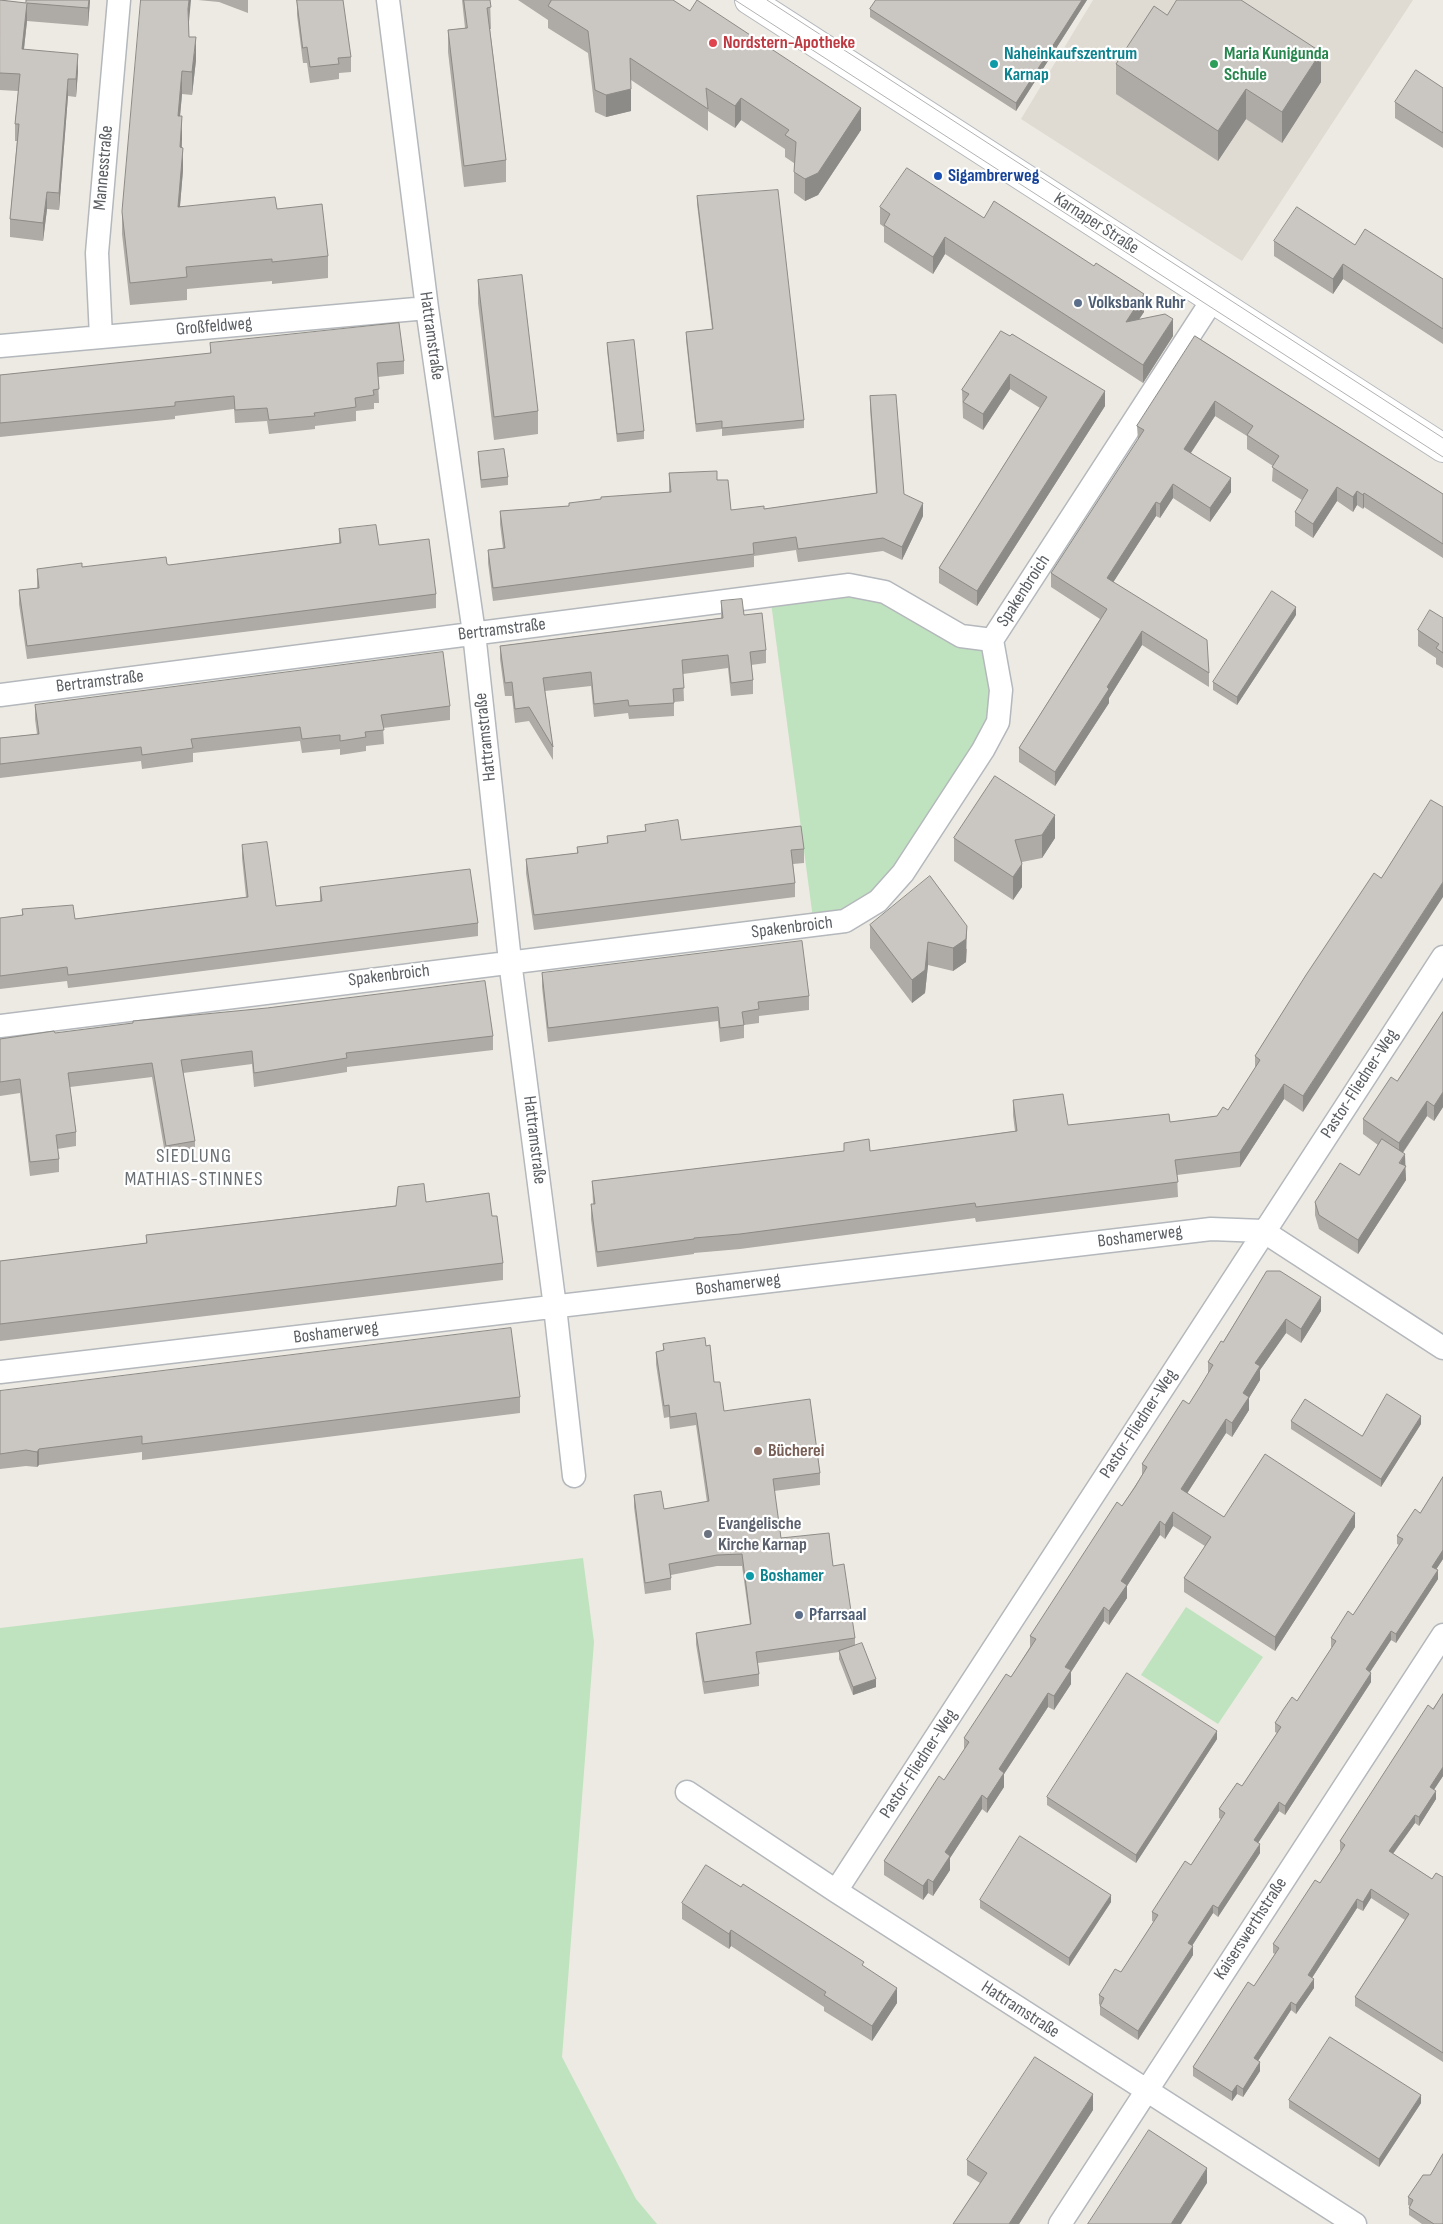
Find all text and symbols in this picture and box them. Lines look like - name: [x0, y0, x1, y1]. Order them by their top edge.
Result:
- place label: Nordstern-Apotheke: [723, 32, 855, 54]
- marker: Nordstern-Apotheke: [707, 37, 719, 49]
- place label: Naheinkaufszentrum Karnap: [1004, 43, 1137, 86]
- place label: Maria Kunigunda Schule: [1224, 43, 1329, 86]
- marker: Naheinkaufszentrum Karnap: [988, 58, 1000, 70]
- marker: Maria Kunigunda Schule: [1208, 58, 1220, 70]
- street label: Mannesstraße: [90, 125, 118, 211]
- place label: Sigambrerweg: [948, 165, 1039, 187]
- marker: Sigambrerweg: [932, 170, 944, 182]
- street label: Karnaper Straße: [1049, 188, 1143, 260]
- street label: Hattramstraße: [414, 290, 448, 382]
- place label: Volksbank Ruhr: [1088, 292, 1186, 314]
- marker: Volksbank Ruhr: [1072, 297, 1084, 309]
- street label: Großfeldweg: [175, 313, 253, 341]
- street label: Spakenbroich: [993, 551, 1055, 631]
- street label: Bertramstraße: [457, 614, 547, 646]
- street label: Bertramstraße: [55, 666, 145, 698]
- street label: Hattramstraße: [471, 692, 501, 782]
- street label: Spakenbroich: [750, 912, 834, 944]
- street label: Spakenbroich: [347, 960, 431, 992]
- street label: Pastor-Fliedner-Weg: [1317, 1025, 1403, 1143]
- street label: Hattramstraße: [518, 1095, 550, 1185]
- district label: SIEDLUNG MATHIAS-STINNES: [123, 1145, 265, 1192]
- street label: Boshamerweg: [1096, 1221, 1184, 1253]
- street label: Boshamerweg: [694, 1269, 782, 1301]
- street label: Boshamerweg: [292, 1317, 380, 1349]
- street label: Pastor-Fliedner-Weg: [1096, 1365, 1182, 1483]
- place label: Bücherei: [768, 1440, 824, 1462]
- marker: Bücherei: [752, 1445, 764, 1457]
- place label: Evangelische Kirche Karnap: [718, 1513, 807, 1556]
- marker: Evangelische Kirche Karnap: [702, 1528, 714, 1540]
- place label: Boshamer: [760, 1565, 824, 1587]
- marker: Boshamer: [744, 1570, 756, 1582]
- place label: Pfarrsaal: [809, 1604, 866, 1626]
- marker: Pfarrsaal: [793, 1609, 805, 1621]
- street label: Pastor-Fliedner-Weg: [876, 1705, 962, 1823]
- street label: Kaiserswerthstraße: [1210, 1874, 1292, 1984]
- street label: Hattramstraße: [977, 1977, 1063, 2043]

